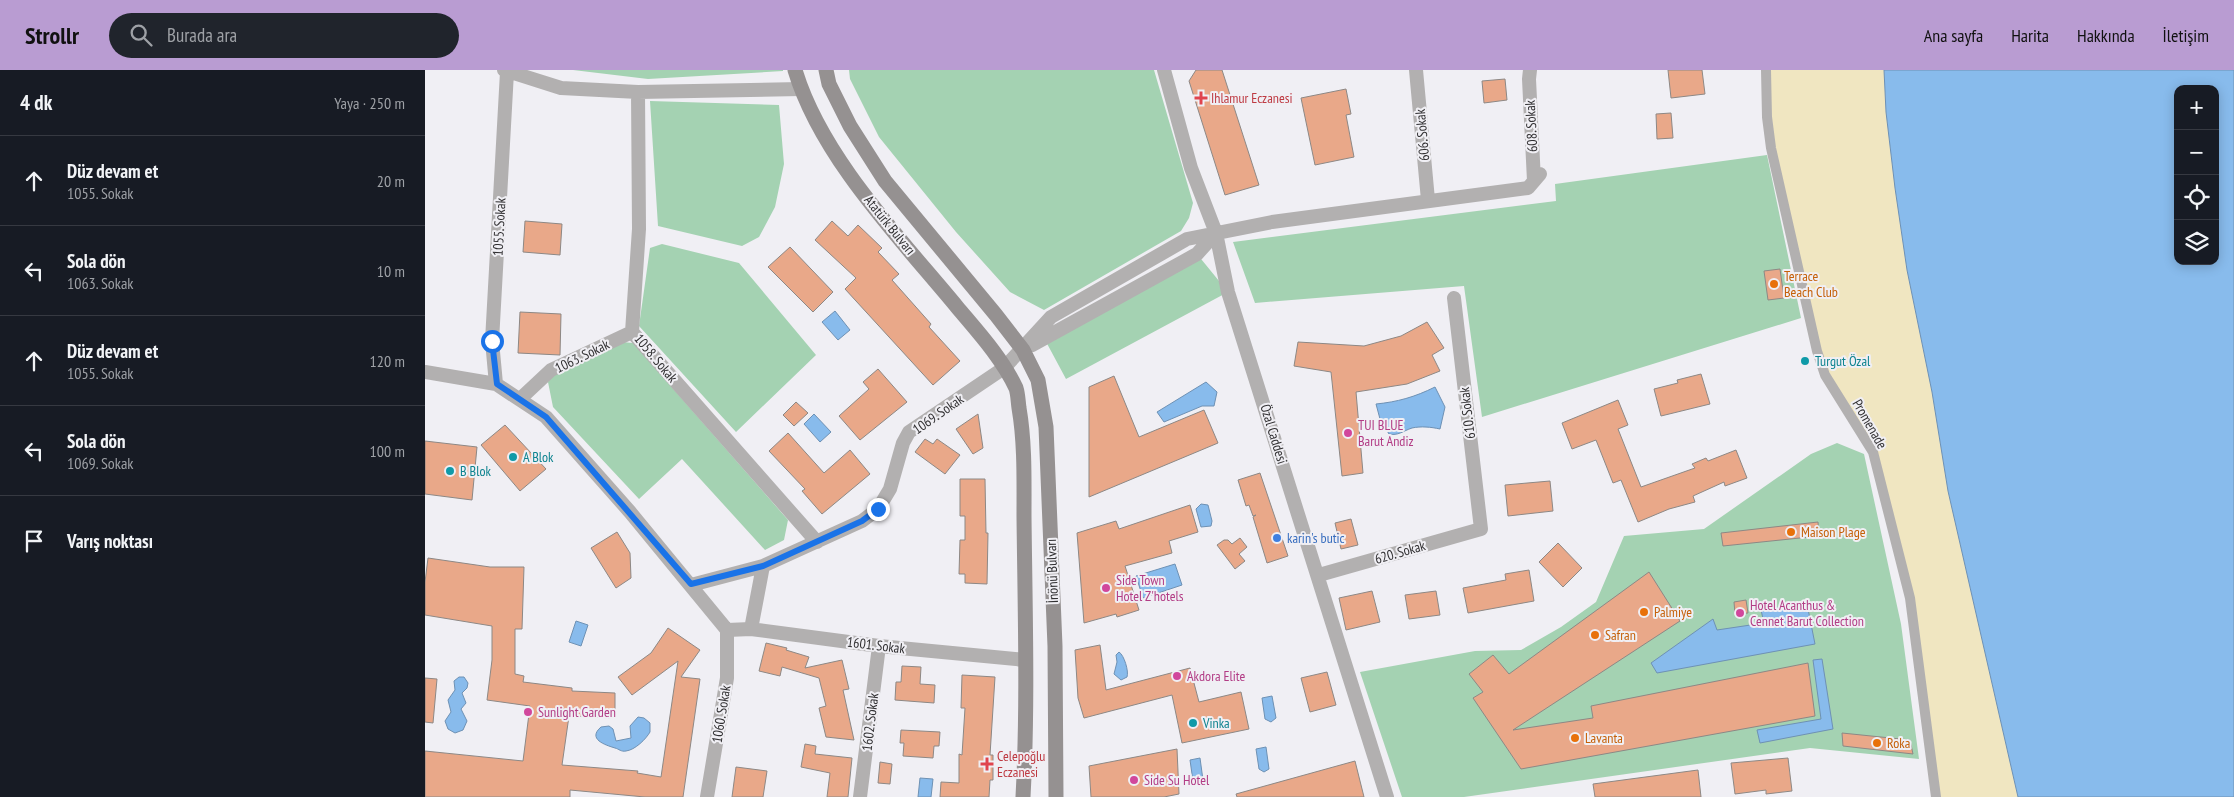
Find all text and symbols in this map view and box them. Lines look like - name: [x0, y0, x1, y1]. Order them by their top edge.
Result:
- search box: [109, 13, 459, 58]
- text: Strollr: [25, 20, 79, 51]
- icon: search: [127, 21, 155, 49]
- text: Burada ara: [167, 23, 237, 47]
- text: Ana sayfa: [1924, 24, 1983, 47]
- text: Harita: [2011, 24, 2049, 47]
- text: Hakkında: [2077, 24, 2135, 47]
- text: İletişim: [2163, 24, 2209, 47]
- map controls: [2174, 85, 2219, 265]
- button: +: [2174, 85, 2219, 130]
- text: 4 dk: [20, 89, 52, 116]
- place label: Ihlamur Eczanesi: [1211, 89, 1292, 107]
- marker: Ihlamur Eczanesi: [1195, 92, 1207, 104]
- text: Yaya · 250 m: [334, 93, 405, 113]
- street label: 608. Sokak: [1521, 99, 1541, 152]
- street label: 606. Sokak: [1411, 108, 1433, 162]
- button: −: [2174, 130, 2219, 175]
- text: Düz devam et: [67, 159, 158, 183]
- icon: ahead: [20, 167, 48, 195]
- text: 20 m: [377, 171, 405, 191]
- button: locate: [2174, 175, 2219, 220]
- text: 1055. Sokak: [67, 183, 134, 203]
- street label: Atatürk Bulvarı: [860, 192, 920, 258]
- street label: 1055. Sokak: [488, 197, 510, 257]
- button: layers: [2174, 220, 2219, 265]
- text: Sola dön: [67, 249, 126, 273]
- icon: left: [20, 257, 48, 285]
- text: 10 m: [377, 261, 405, 281]
- place label: Terrace Beach Club: [1784, 267, 1838, 301]
- text: 1063. Sokak: [67, 273, 134, 293]
- marker: Terrace Beach Club: [1768, 278, 1780, 290]
- route start: [481, 330, 504, 353]
- street label: 1058. Sokak: [630, 330, 682, 387]
- street label: 1063. Sokak: [552, 335, 613, 377]
- text: Düz devam et: [67, 339, 158, 363]
- icon: ahead: [20, 347, 48, 375]
- text: 120 m: [370, 351, 405, 371]
- place label: Turgut Özal: [1815, 352, 1871, 370]
- marker: Turgut Özal: [1799, 355, 1811, 367]
- text: 1055. Sokak: [67, 363, 134, 383]
- street label: 610. Sokak: [1455, 386, 1479, 440]
- street label: 1069. Sokak: [909, 390, 967, 438]
- street label: Promenade: [1849, 396, 1891, 452]
- street label: Özal Caddesi: [1256, 402, 1292, 466]
- place label: TUI BLUE Barut Andiz: [1358, 416, 1413, 450]
- marker: TUI BLUE Barut Andiz: [1342, 427, 1354, 439]
- text: Sola dön: [67, 429, 126, 453]
- icon: left: [20, 437, 48, 465]
- text: 100 m: [370, 441, 405, 461]
- place label: A Blok: [523, 448, 554, 466]
- marker: A Blok: [507, 451, 519, 463]
- text: 1069. Sokak: [67, 453, 134, 473]
- place label: B Blok: [460, 462, 491, 480]
- marker: B Blok: [444, 465, 456, 477]
- route end: [867, 498, 890, 521]
- place label: Maison Plage: [1801, 523, 1866, 541]
- marker: Maison Plage: [1785, 526, 1797, 538]
- icon: arrive: [20, 527, 48, 555]
- text: Varış noktası: [67, 529, 153, 553]
- place label: karin's butic: [1287, 529, 1345, 547]
- marker: karin's butic: [1271, 532, 1283, 544]
- street label: 620. Sokak: [1373, 536, 1428, 568]
- street label: İnönü Bulvarı: [1042, 538, 1062, 604]
- place label: Side Town Hotel Z'hotels: [1116, 571, 1184, 605]
- marker: Side Town Hotel Z'hotels: [1100, 582, 1112, 594]
- place label: Hotel Acanthus & Cennet Barut Collection: [1750, 596, 1864, 630]
- place label: Palmiye: [1654, 603, 1692, 621]
- marker: Palmiye: [1638, 606, 1650, 618]
- marker: Hotel Acanthus & Cennet Barut Collection: [1734, 607, 1746, 619]
- place label: Safran: [1605, 626, 1636, 644]
- marker: Safran: [1589, 629, 1601, 641]
- street label: 1601. Sokak: [846, 633, 907, 658]
- place label: Akdora Elite: [1187, 667, 1246, 685]
- marker: Akdora Elite: [1171, 670, 1183, 682]
- street label: 1060. Sokak: [708, 683, 735, 744]
- street label: 1602. Sokak: [858, 691, 883, 752]
- place label: Sunlight Garden: [538, 703, 616, 721]
- marker: Sunlight Garden: [522, 706, 534, 718]
- place label: Vinka: [1202, 714, 1230, 732]
- marker: Vinka: [1187, 717, 1199, 729]
- place label: Lavanta: [1585, 729, 1623, 747]
- marker: Lavanta: [1569, 732, 1581, 744]
- place label: Roka: [1887, 734, 1910, 752]
- marker: Roka: [1871, 737, 1883, 749]
- place label: Celepoğlu Eczanesi: [997, 747, 1045, 781]
- marker: Celepoğlu Eczanesi: [981, 758, 993, 770]
- place label: Side Su Hotel: [1144, 771, 1210, 789]
- marker: Side Su Hotel: [1128, 774, 1140, 786]

